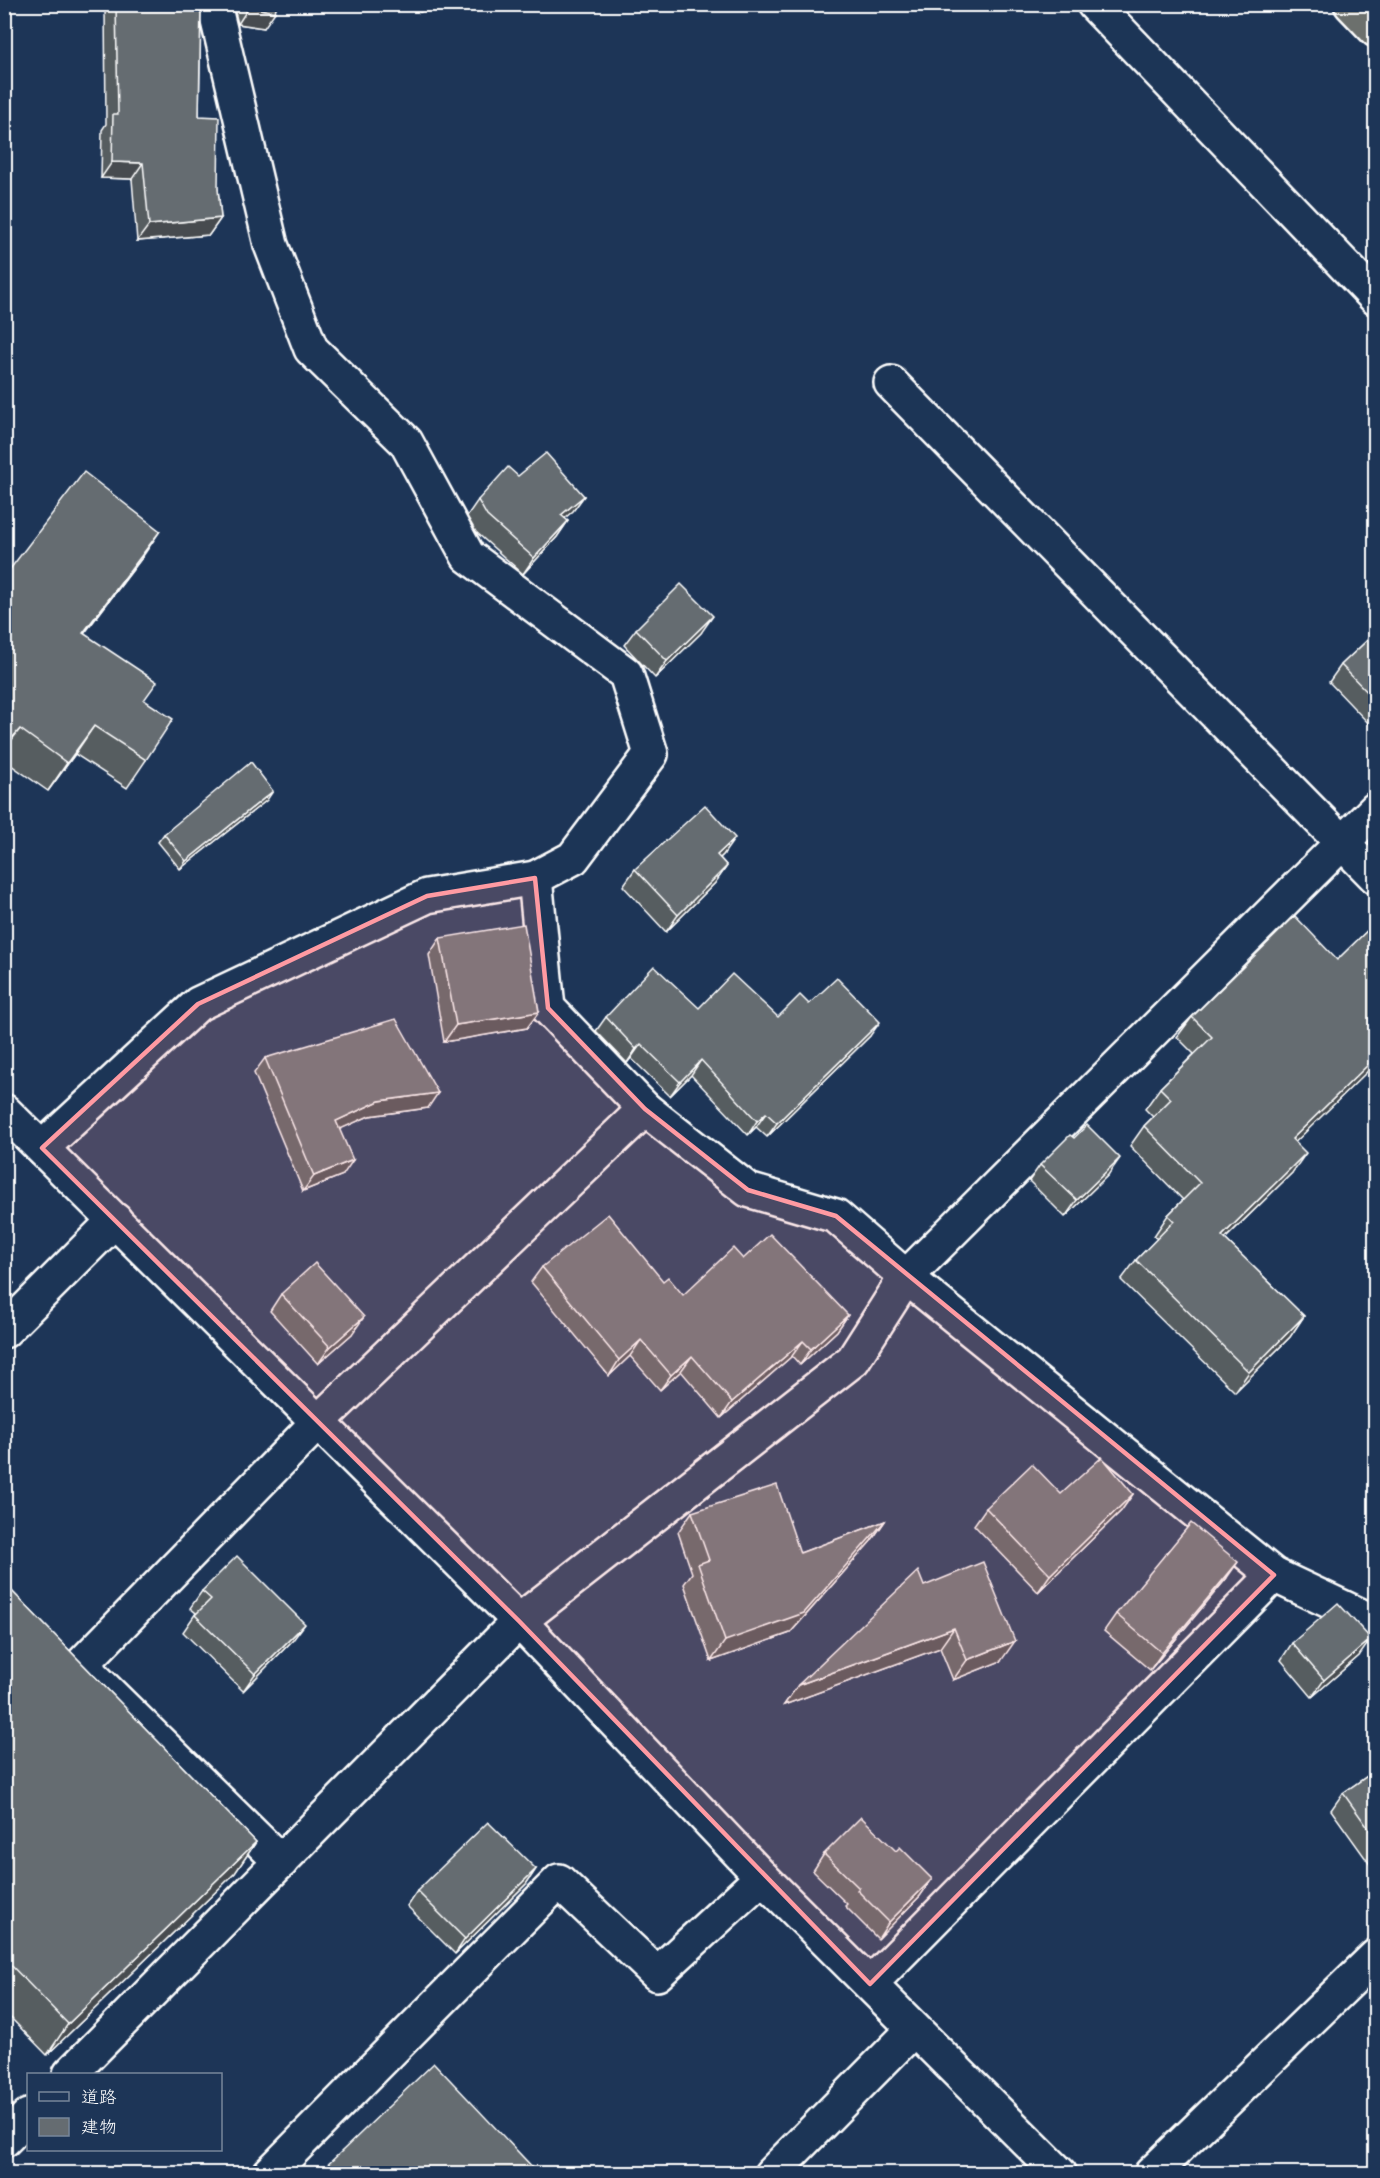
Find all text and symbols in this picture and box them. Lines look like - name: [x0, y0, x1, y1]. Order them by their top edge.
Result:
- legend: [27, 2073, 222, 2151]
- text: 道路: [81, 2088, 117, 2110]
- text: 建物: [81, 2118, 117, 2140]

